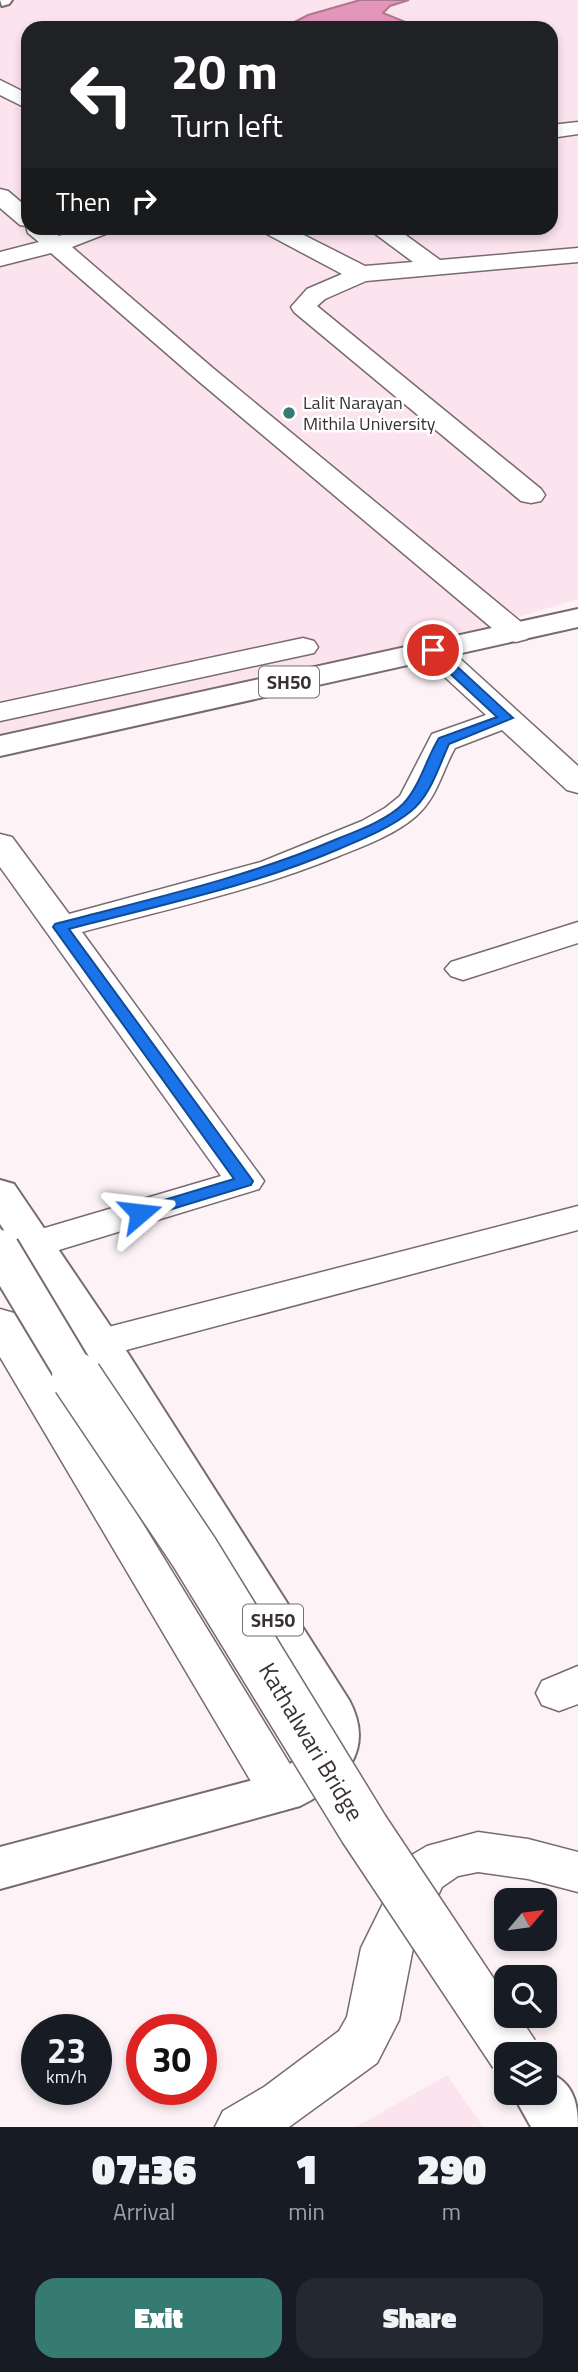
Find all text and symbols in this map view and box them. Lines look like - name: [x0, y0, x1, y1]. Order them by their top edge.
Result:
- text: 20 m: [171, 33, 278, 108]
- icon: left: [56, 49, 147, 140]
- text: Turn left: [171, 101, 283, 149]
- text: Then: [56, 182, 111, 221]
- icon: right: [125, 182, 163, 220]
- place label: Lalit Narayan Mithila University: [303, 389, 436, 437]
- marker: Lalit Narayan Mithila University: [281, 405, 297, 421]
- pin: [403, 620, 463, 680]
- icon: arrive: [414, 631, 452, 669]
- road number: SH50: [259, 666, 319, 698]
- position arrow: [103, 1176, 177, 1250]
- road number: SH50: [243, 1604, 303, 1636]
- street label: Kathalwari Bridge: [250, 1655, 373, 1828]
- north arrow: [494, 1888, 556, 1951]
- map controls: [494, 1888, 557, 2105]
- button: search: [494, 1965, 557, 2028]
- speed limit sign: 30: [126, 2014, 217, 2105]
- text: 23: [47, 2023, 86, 2077]
- button: layers: [494, 2042, 557, 2105]
- text: km/h: [46, 2063, 87, 2090]
- text: 07:36: [92, 2136, 196, 2200]
- text: 1: [295, 2136, 318, 2200]
- text: 290: [417, 2136, 486, 2200]
- text: Arrival: [113, 2194, 175, 2229]
- text: min: [288, 2194, 325, 2229]
- text: m: [442, 2194, 461, 2229]
- button: Exit: [35, 2278, 282, 2358]
- button: Share: [296, 2278, 543, 2358]

